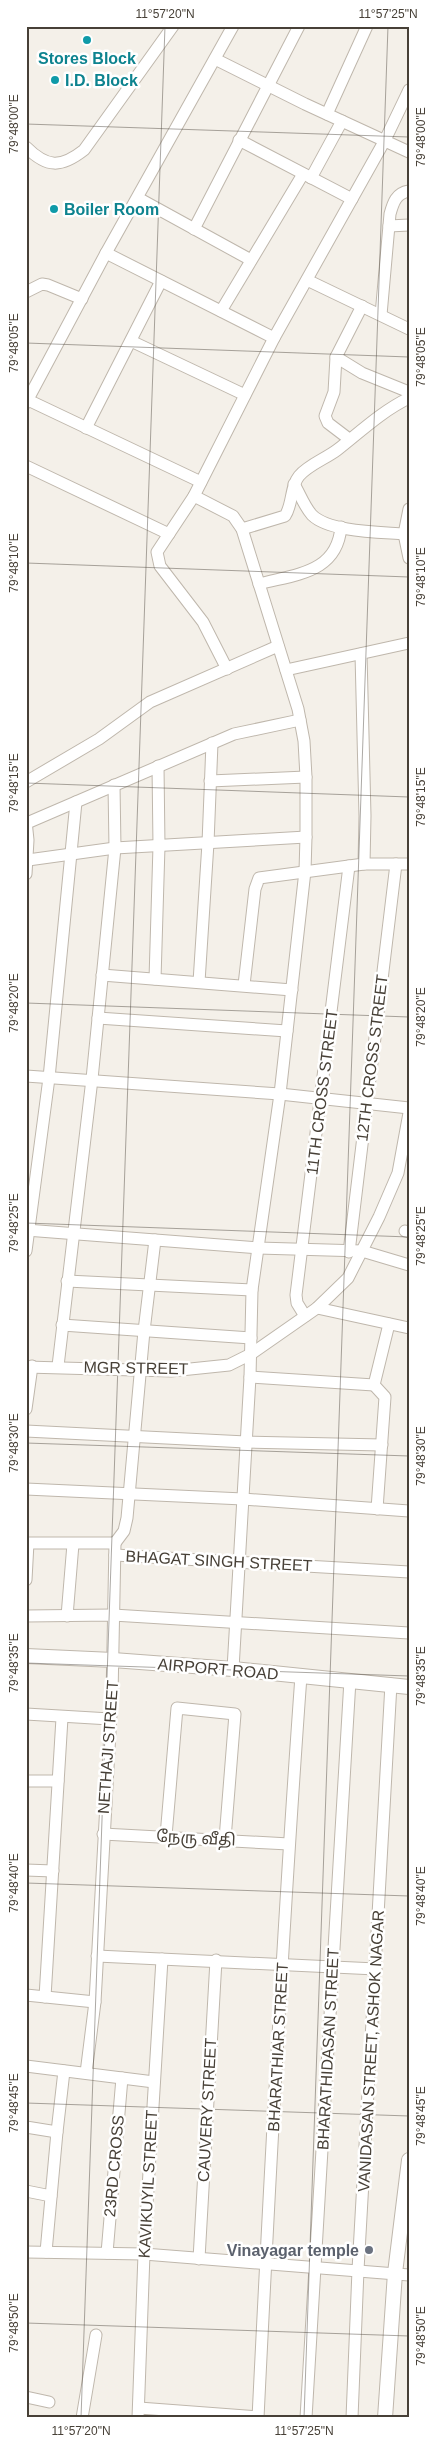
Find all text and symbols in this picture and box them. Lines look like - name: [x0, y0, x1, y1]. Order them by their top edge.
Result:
- text: 11°57'20"N: [135, 7, 195, 21]
- text: 11°57'25"N: [358, 7, 418, 21]
- marker: Stores Block: [81, 34, 93, 46]
- place label: Stores Block: [38, 50, 136, 67]
- place label: I.D. Block: [65, 72, 138, 89]
- marker: I.D. Block: [49, 74, 61, 86]
- text: 79°48'00"E: [7, 94, 21, 154]
- text: 79°48'00"E: [414, 107, 428, 167]
- place label: Boiler Room: [64, 201, 159, 218]
- marker: Boiler Room: [48, 203, 60, 215]
- text: 79°48'05"E: [7, 313, 21, 373]
- text: 79°48'05"E: [414, 327, 428, 387]
- text: 79°48'10"E: [7, 533, 21, 593]
- text: 79°48'10"E: [414, 547, 428, 607]
- text: 79°48'15"E: [7, 753, 21, 813]
- text: 79°48'15"E: [414, 767, 428, 827]
- text: 79°48'20"E: [7, 973, 21, 1033]
- street label: 12TH CROSS STREET: [353, 973, 391, 1142]
- text: 79°48'20"E: [414, 987, 428, 1047]
- street label: 11TH CROSS STREET: [303, 1008, 341, 1176]
- text: 79°48'25"E: [7, 1193, 21, 1253]
- text: 79°48'25"E: [414, 1206, 428, 1266]
- street label: MGR STREET: [83, 1359, 189, 1377]
- text: 79°48'30"E: [7, 1413, 21, 1473]
- text: 79°48'30"E: [414, 1426, 428, 1486]
- street label: BHAGAT SINGH STREET: [125, 1548, 313, 1574]
- text: 79°48'35"E: [7, 1633, 21, 1693]
- text: 79°48'35"E: [414, 1646, 428, 1706]
- street label: AIRPORT ROAD: [157, 1655, 279, 1683]
- street label: NETHAJI STREET: [95, 1679, 121, 1815]
- street label: நேரு வீதி: [156, 1827, 236, 1852]
- text: 79°48'40"E: [7, 1853, 21, 1913]
- text: 79°48'40"E: [414, 1866, 428, 1926]
- street label: VANIDASAN STREET, ASHOK NAGAR: [355, 1910, 387, 2192]
- street label: BHARATHIDASAN STREET: [314, 1947, 342, 2151]
- street label: BHARATHIAR STREET: [265, 1962, 291, 2132]
- street label: CAUVERY STREET: [195, 2037, 219, 2183]
- text: 79°48'45"E: [7, 2073, 21, 2133]
- text: 79°48'45"E: [414, 2086, 428, 2146]
- street label: KAVIKUYIL STREET: [136, 2109, 160, 2259]
- street label: 23RD CROSS: [101, 2114, 127, 2218]
- place label: Vinayagar temple: [227, 2242, 359, 2259]
- marker: Vinayagar temple: [363, 2244, 375, 2256]
- text: 79°48'50"E: [7, 2293, 21, 2353]
- text: 79°48'50"E: [414, 2306, 428, 2366]
- text: 11°57'20"N: [51, 2424, 111, 2438]
- text: 11°57'25"N: [274, 2424, 334, 2438]

